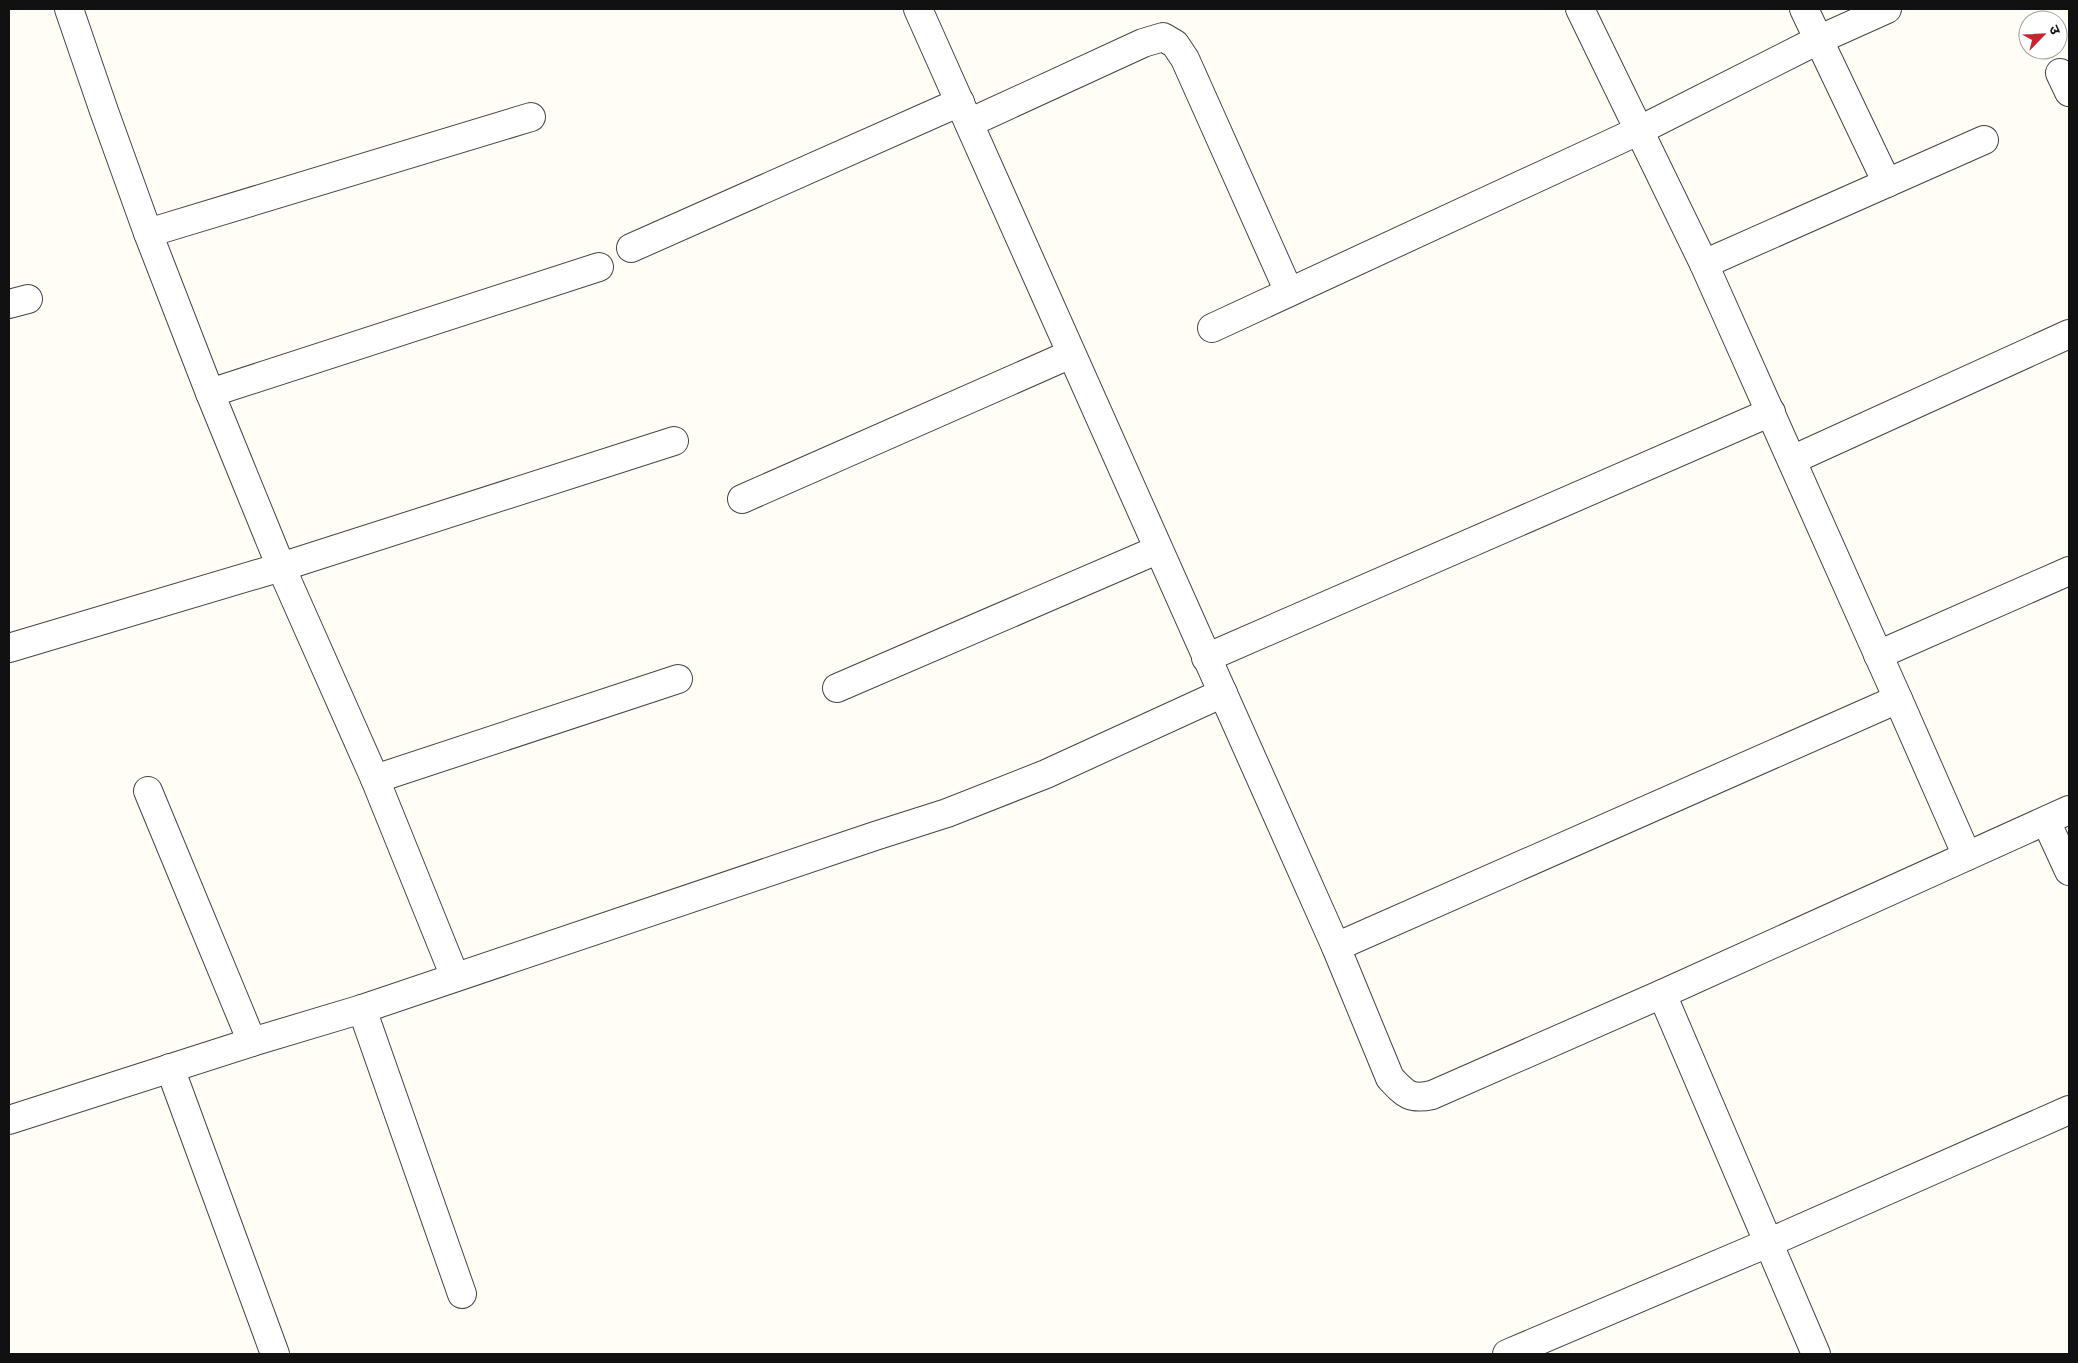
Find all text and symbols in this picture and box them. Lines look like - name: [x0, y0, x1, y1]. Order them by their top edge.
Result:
- north arrow: [2018, 10, 2068, 60]
- text: उ: [2043, 22, 2066, 39]

